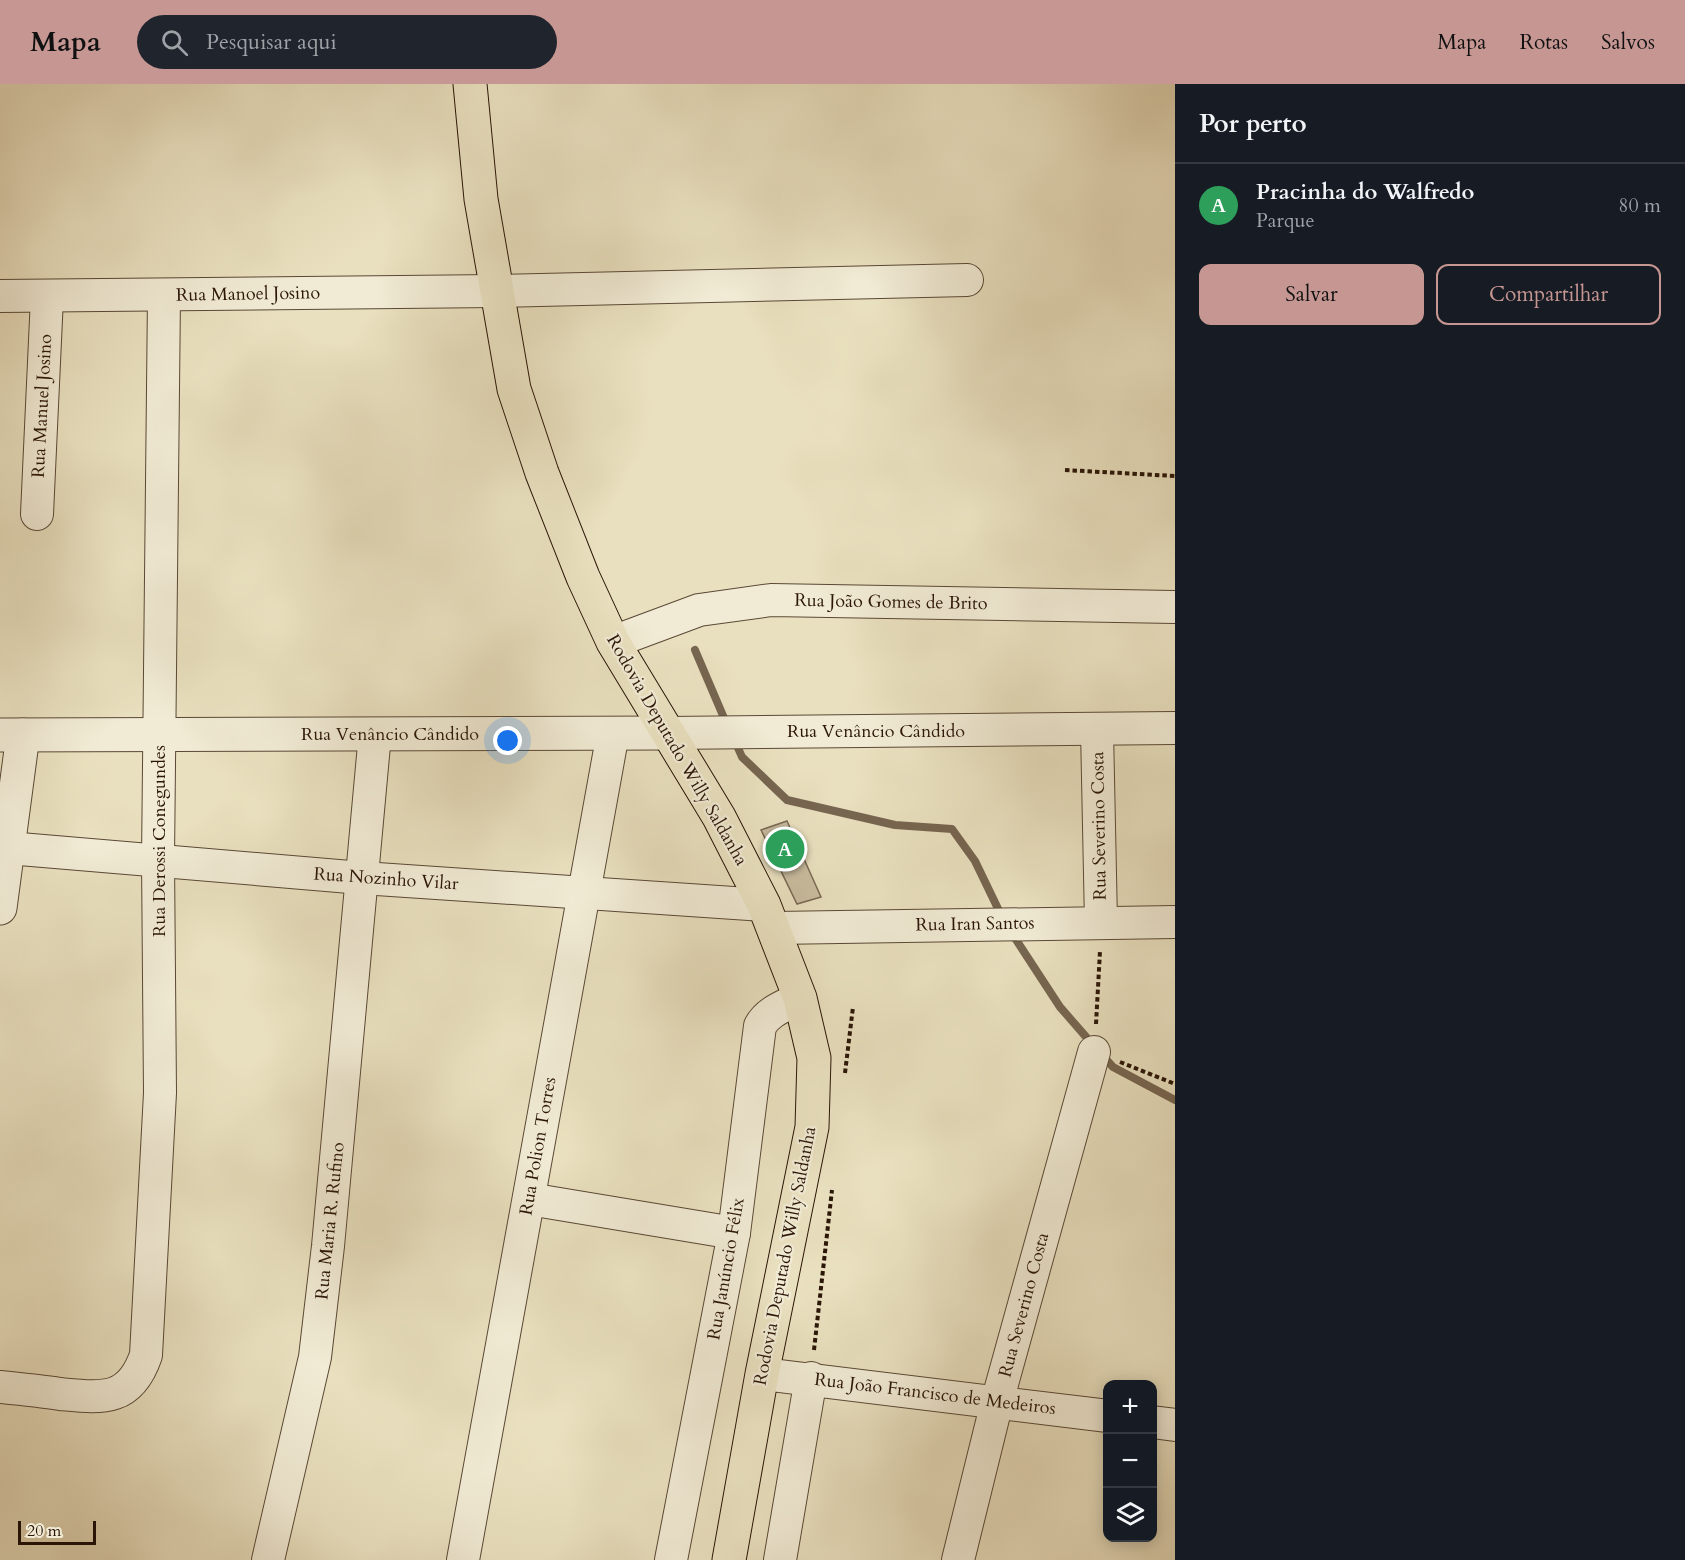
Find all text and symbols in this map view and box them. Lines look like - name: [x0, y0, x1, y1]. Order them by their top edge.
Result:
- search box: [137, 15, 557, 69]
- text: Mapa: [30, 23, 101, 61]
- icon: search: [158, 26, 191, 59]
- text: Pesquisar aqui: [206, 27, 337, 57]
- text: Mapa: [1437, 28, 1486, 57]
- text: Rotas: [1519, 28, 1568, 57]
- text: Salvos: [1601, 28, 1655, 57]
- text: Por perto: [1199, 106, 1307, 141]
- text: Pracinha do Walfredo: [1256, 177, 1474, 207]
- text: A: [1211, 192, 1226, 219]
- text: 80 m: [1618, 192, 1661, 219]
- text: Parque: [1256, 207, 1315, 234]
- button: Salvar: [1199, 264, 1424, 325]
- button: Compartilhar: [1436, 264, 1661, 325]
- street label: Rua Manoel Josino: [176, 280, 321, 308]
- street label: Rua Manuel Josino: [26, 333, 58, 479]
- street label: Rua João Gomes de Brito: [794, 588, 988, 616]
- street label: Rodovia Deputado Willy Saldanha: [600, 630, 754, 870]
- street label: Rua Venâncio Cândido: [787, 719, 965, 744]
- street label: Rua Venâncio Cândido: [301, 722, 479, 747]
- your location: [493, 726, 522, 755]
- street label: Rua Derossi Conegundes: [147, 745, 172, 937]
- street label: Rua Severino Costa: [1085, 751, 1113, 901]
- pin: A: [766, 826, 804, 872]
- street label: Rua Nozinho Vilar: [313, 861, 460, 897]
- street label: Rua Iran Santos: [915, 910, 1035, 938]
- street label: Rua Polion Torres: [514, 1075, 562, 1217]
- street label: Rodovia Deputado Willy Saldanha: [748, 1124, 822, 1388]
- street label: Rua Maria R. Rufino: [309, 1141, 351, 1301]
- street label: Rua Janúncio Félix: [701, 1196, 751, 1342]
- street label: Rua Severino Costa: [993, 1230, 1055, 1380]
- street label: Rua João Francisco de Medeiros: [813, 1367, 1057, 1421]
- map controls: [1103, 1380, 1157, 1542]
- button: +: [1103, 1380, 1157, 1434]
- button: −: [1103, 1434, 1157, 1488]
- button: layers: [1103, 1488, 1157, 1542]
- scale bar: [18, 1518, 96, 1546]
- text: 20 m: [27, 1520, 61, 1542]

